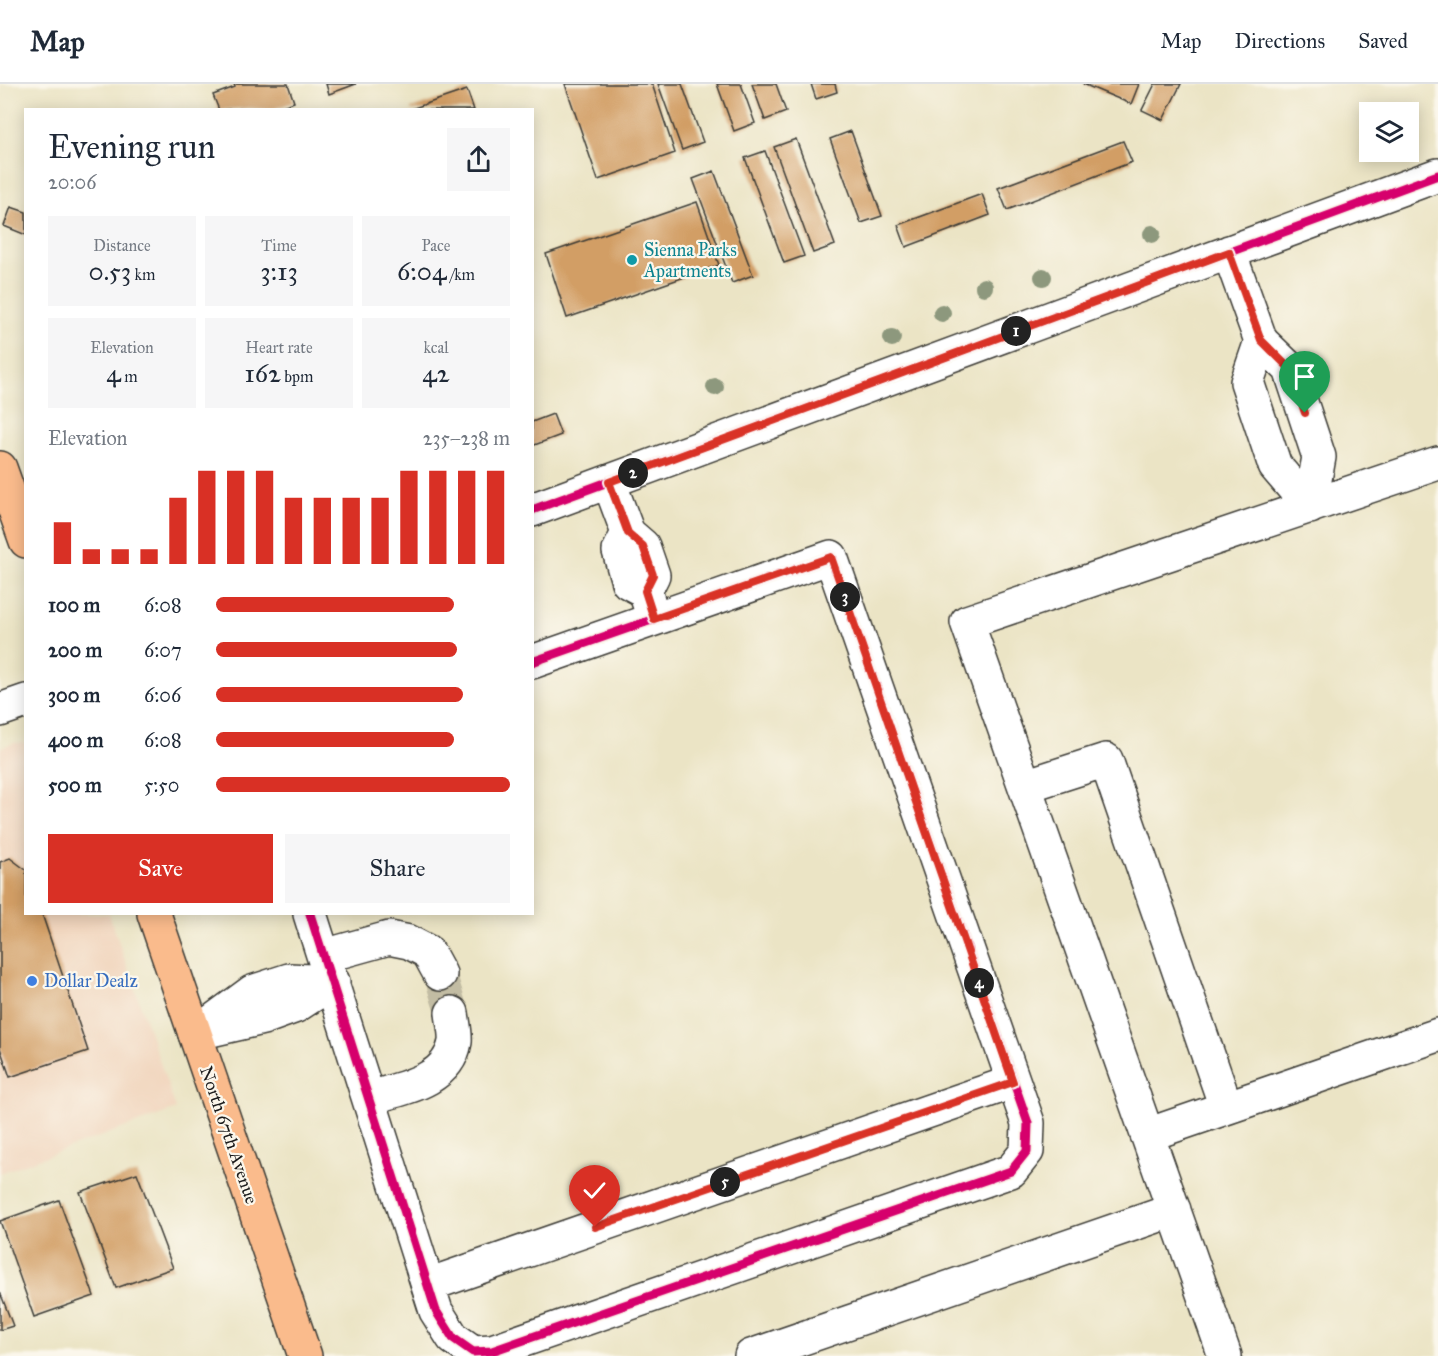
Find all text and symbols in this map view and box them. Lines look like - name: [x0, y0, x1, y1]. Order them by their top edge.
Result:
- text: Map: [30, 24, 85, 59]
- text: Map: [1161, 28, 1202, 54]
- text: Directions: [1235, 28, 1325, 54]
- text: Saved: [1358, 28, 1408, 54]
- map controls: [1359, 102, 1419, 162]
- button: layers: [1359, 102, 1419, 162]
- text: Evening run: [48, 127, 215, 167]
- button: share: [447, 128, 510, 191]
- text: 20:06: [48, 170, 96, 194]
- text: Distance: [93, 236, 151, 255]
- text: Time: [261, 236, 297, 255]
- text: Pace: [421, 236, 451, 255]
- place label: Sienna Parks Apartments: [643, 239, 737, 282]
- marker: Sienna Parks Apartments: [625, 253, 639, 267]
- text: 0.53: [89, 255, 131, 287]
- text: 3:13: [260, 255, 298, 287]
- text: 6:04: [397, 255, 446, 287]
- text: km: [131, 265, 155, 284]
- text: /km: [446, 265, 475, 284]
- pin: 1: [1001, 316, 1031, 346]
- text: 1: [1013, 321, 1019, 340]
- text: Elevation: [90, 338, 154, 357]
- text: Heart rate: [245, 338, 313, 357]
- text: kcal: [423, 338, 449, 357]
- pin: [1279, 351, 1330, 413]
- text: 4: [106, 357, 121, 389]
- text: 162: [245, 357, 281, 389]
- text: 42: [422, 357, 450, 389]
- icon: arrive: [1288, 360, 1321, 393]
- text: m: [121, 367, 138, 386]
- text: bpm: [281, 367, 313, 386]
- text: Elevation: [48, 426, 127, 450]
- text: 235–238 m: [423, 426, 510, 450]
- pin: 2: [618, 458, 648, 488]
- text: 2: [629, 463, 637, 482]
- pin: 3: [830, 582, 860, 612]
- text: 3: [842, 587, 848, 606]
- text: 100 m: [48, 593, 100, 617]
- text: 6:08: [144, 593, 182, 617]
- text: 200 m: [48, 638, 102, 662]
- text: 6:07: [144, 638, 182, 662]
- text: 300 m: [48, 683, 100, 707]
- text: 6:06: [144, 683, 181, 707]
- text: 400 m: [48, 728, 104, 752]
- text: 6:08: [144, 728, 182, 752]
- text: 500 m: [48, 773, 102, 797]
- text: 5:50: [144, 773, 179, 797]
- button: Save: [48, 834, 273, 903]
- button: Share: [285, 834, 510, 903]
- pin: 4: [964, 968, 994, 998]
- place label: Dollar Dealz: [44, 970, 138, 992]
- text: 4: [975, 973, 983, 992]
- marker: Dollar Dealz: [25, 974, 39, 988]
- street label: North 67th Avenue: [195, 1063, 263, 1207]
- pin: [569, 1165, 620, 1227]
- pin: 5: [710, 1167, 740, 1197]
- text: 5: [721, 1172, 729, 1191]
- icon: check: [578, 1174, 611, 1207]

